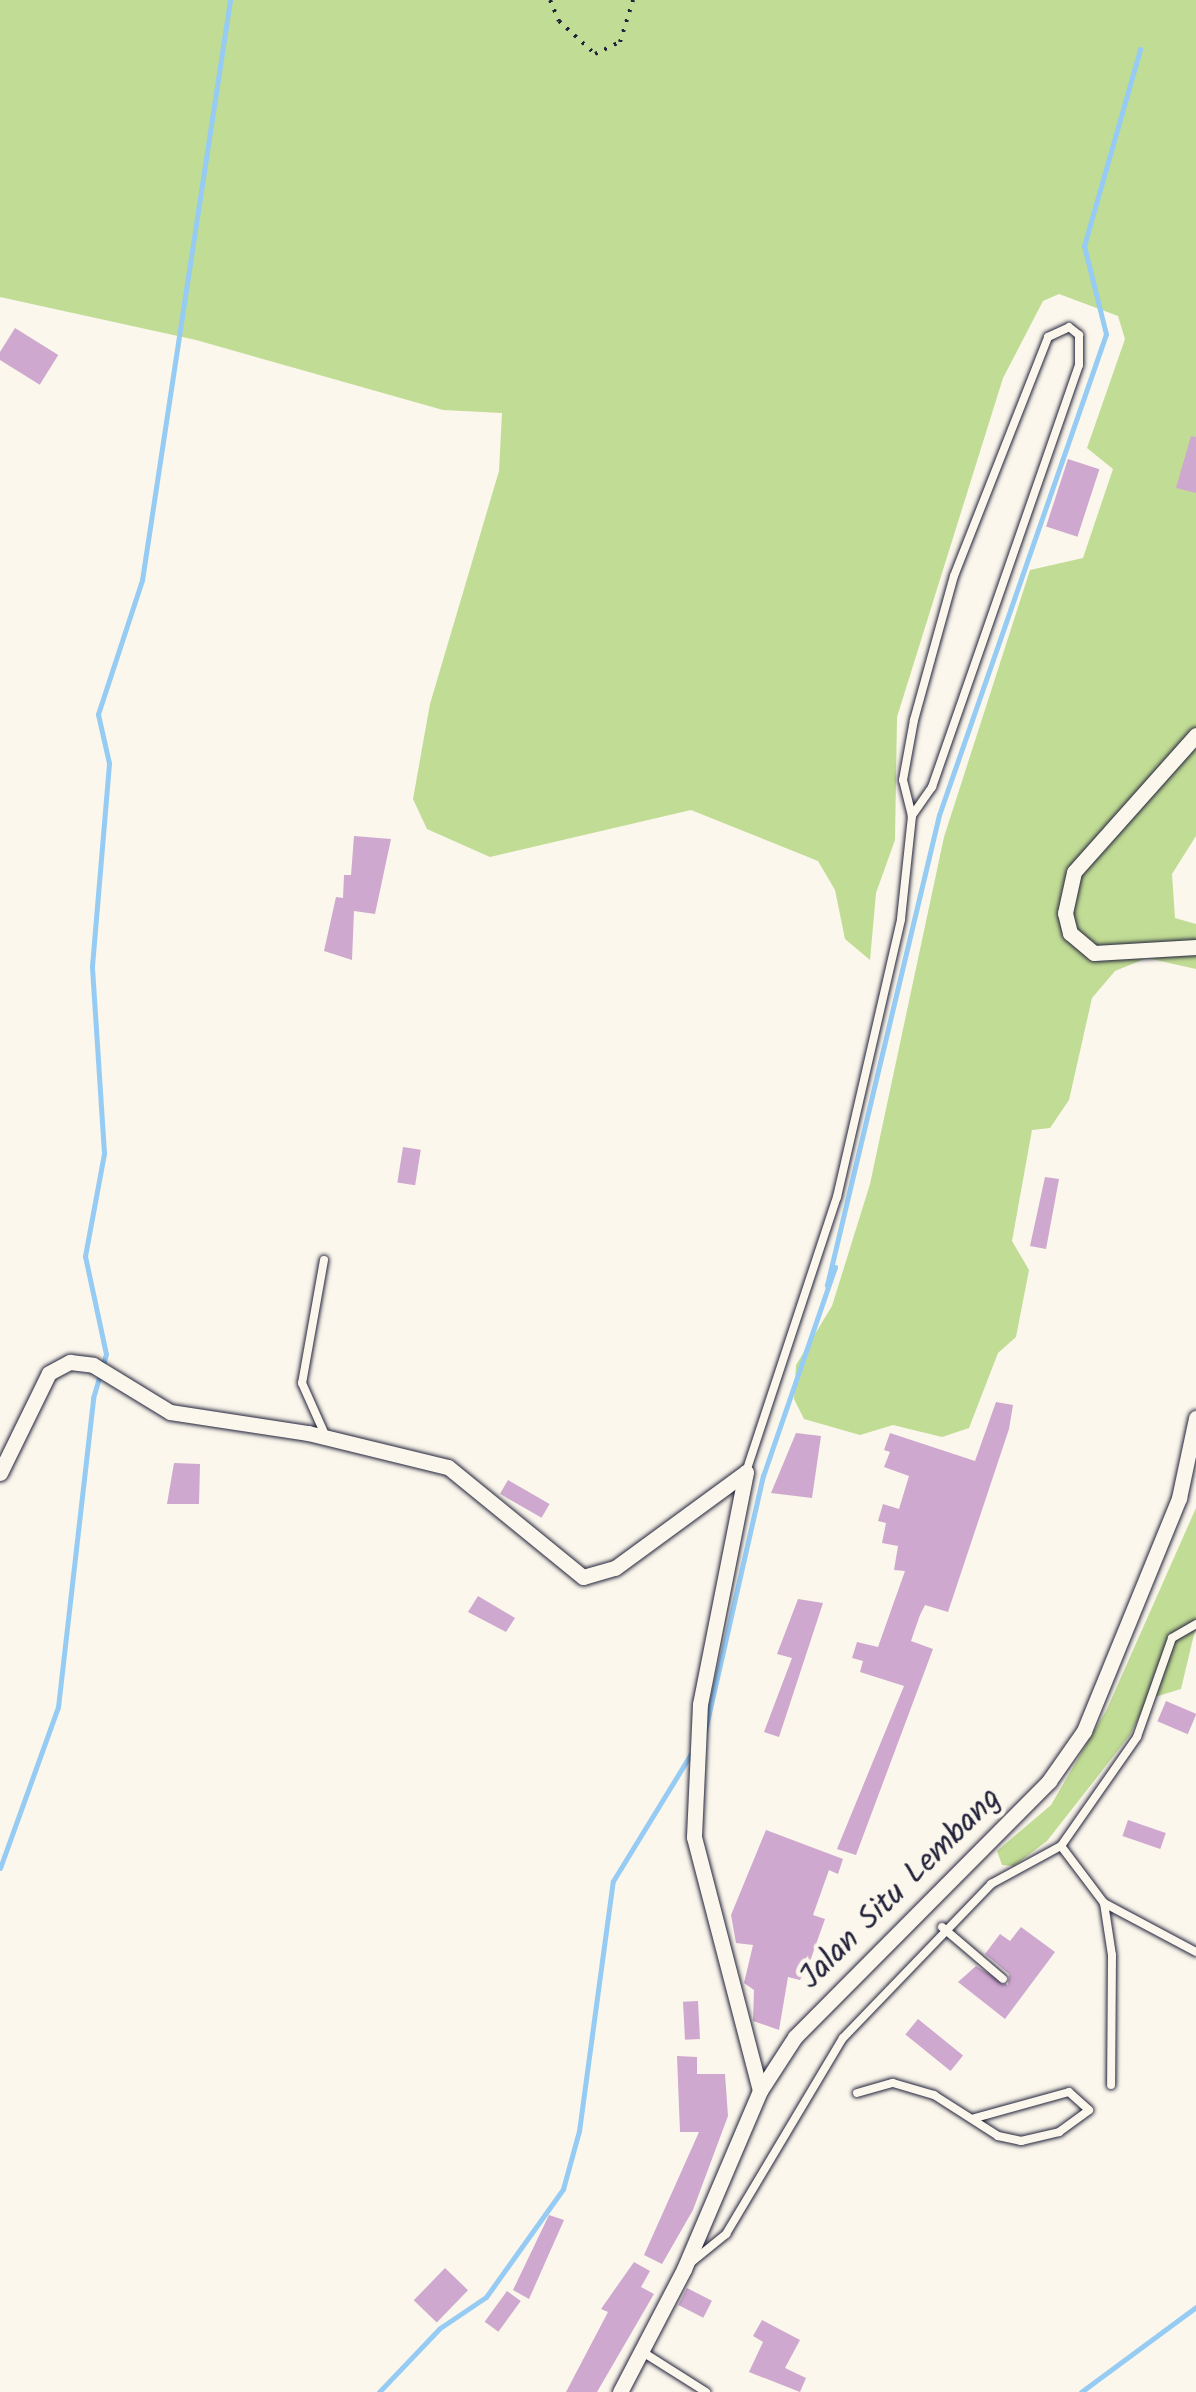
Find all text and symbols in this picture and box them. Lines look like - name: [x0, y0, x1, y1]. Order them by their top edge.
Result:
- street label: Jalan Situ Lembang: [792, 1780, 1010, 1998]

